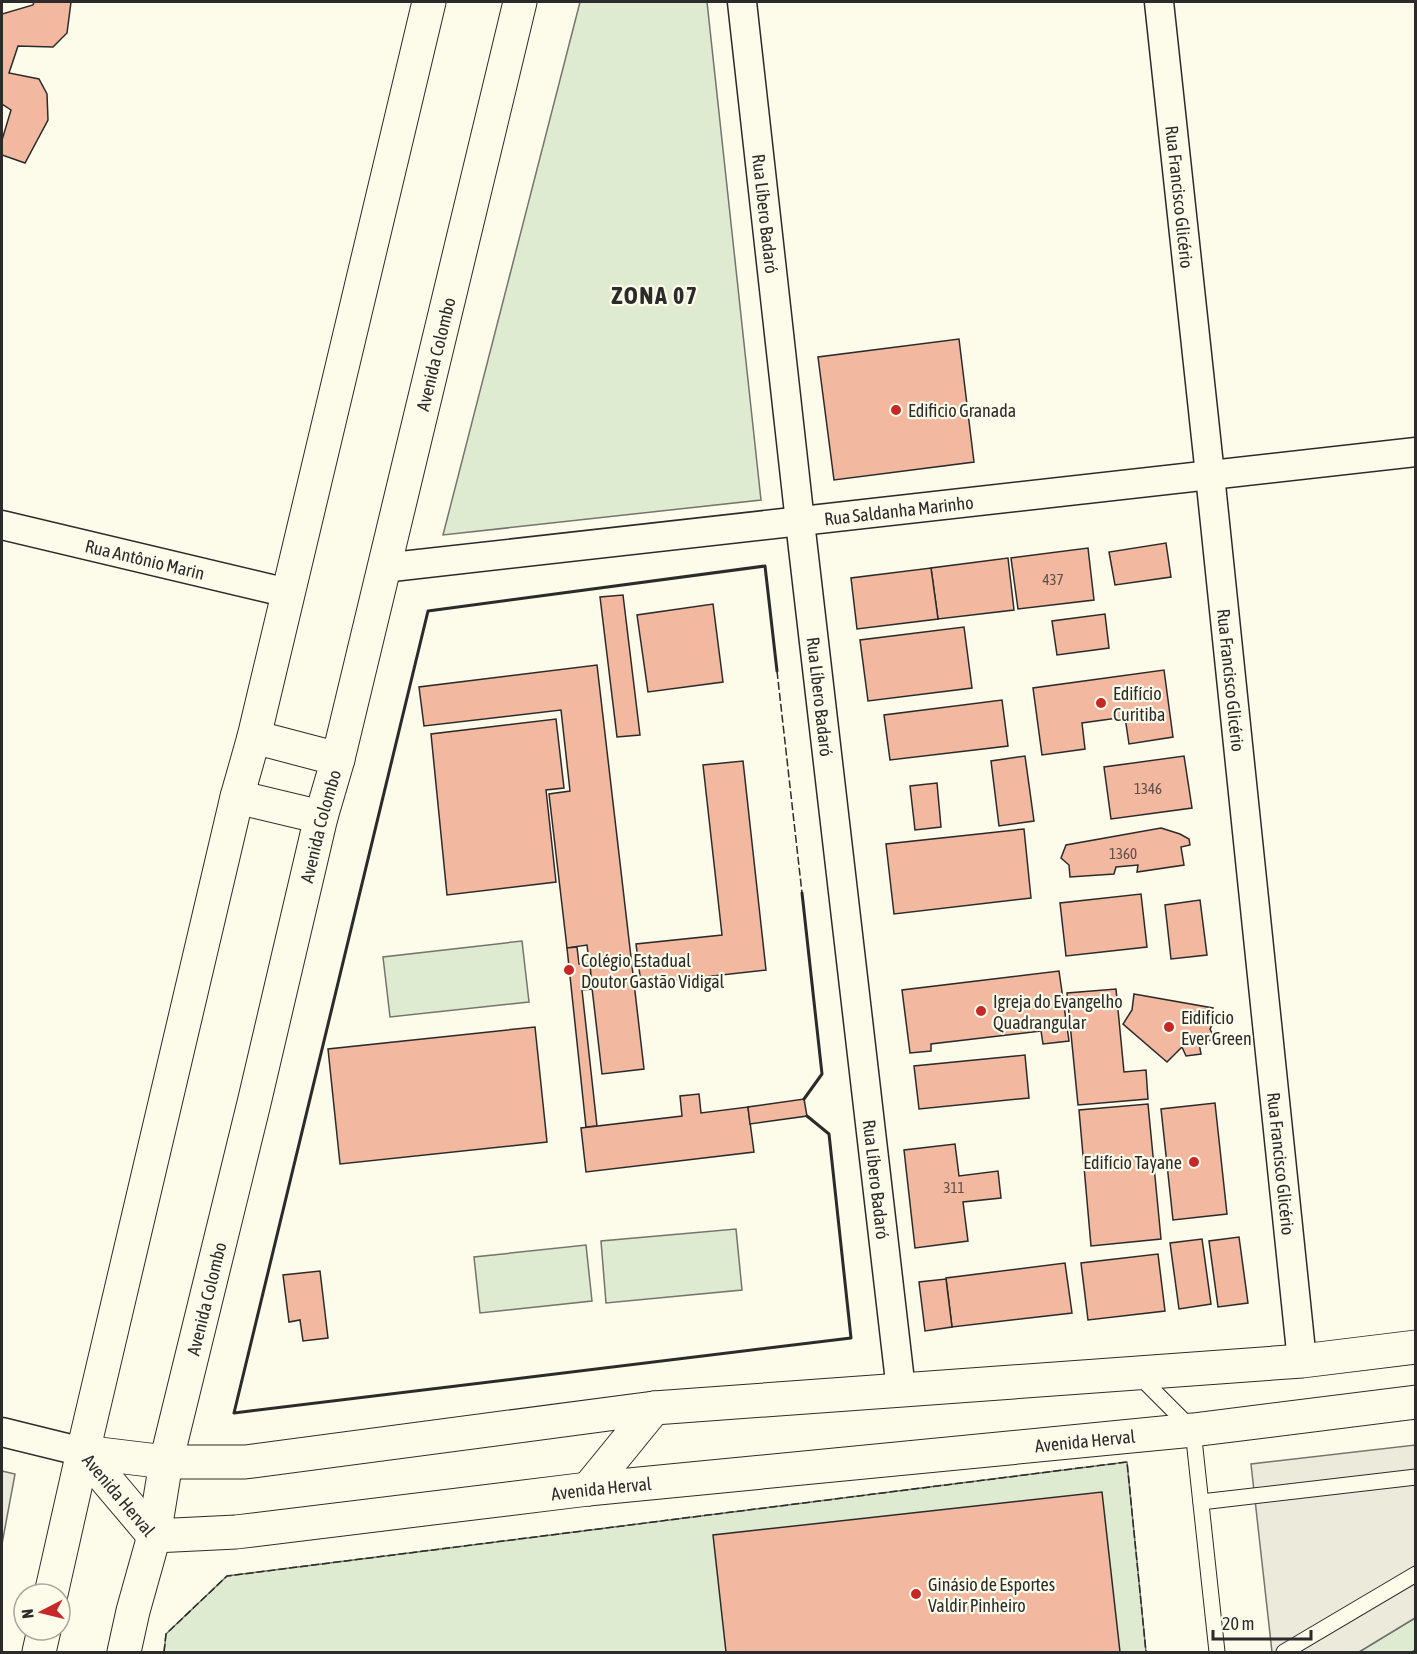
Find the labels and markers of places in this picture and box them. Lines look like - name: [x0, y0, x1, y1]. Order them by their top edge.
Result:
- place label: Edificio Granada: [908, 400, 1016, 421]
- marker: Edificio Granada: [889, 403, 903, 417]
- place label: Edifício Curitiba: [1113, 683, 1165, 725]
- marker: Edifício Curitiba: [1094, 696, 1108, 710]
- place label: Colégio Estadual Doutor Gastão Vidigal: [581, 950, 725, 992]
- marker: Colégio Estadual Doutor Gastão Vidigal: [562, 963, 576, 977]
- place label: Igreja do Evangelho Quadrangular: [993, 991, 1123, 1033]
- marker: Igreja do Evangelho Quadrangular: [974, 1004, 988, 1018]
- place label: Eidifício Ever Green: [1181, 1007, 1252, 1049]
- marker: Eidifício Ever Green: [1162, 1020, 1176, 1034]
- place label: Edifício Tayane: [1083, 1152, 1182, 1173]
- marker: Edifício Tayane: [1187, 1155, 1201, 1169]
- place label: Ginásio de Esportes Valdir Pinheiro: [928, 1574, 1055, 1616]
- marker: Ginásio de Esportes Valdir Pinheiro: [909, 1587, 923, 1601]

